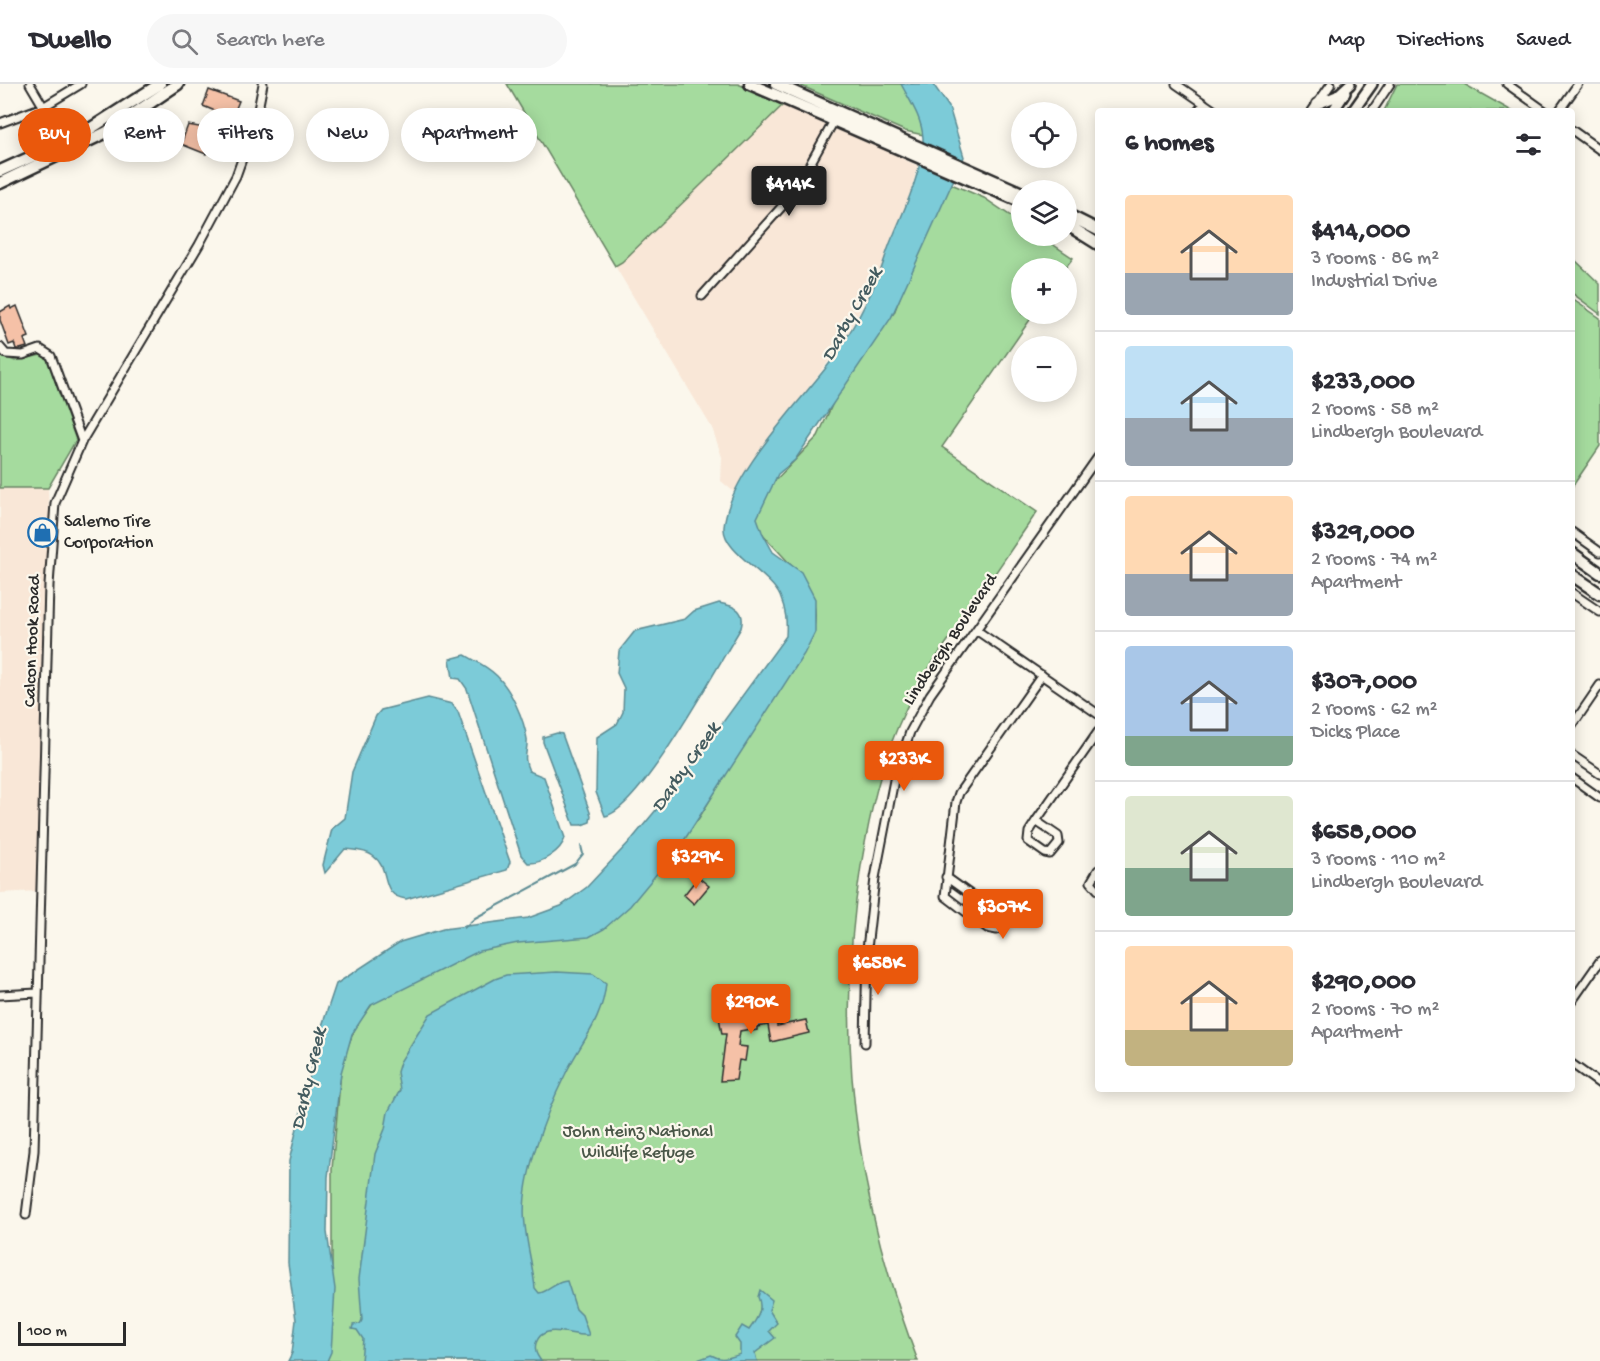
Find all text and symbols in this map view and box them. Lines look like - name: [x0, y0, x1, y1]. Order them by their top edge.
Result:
- search box: [147, 14, 567, 68]
- text: Dwello: [30, 25, 111, 58]
- icon: search: [168, 25, 201, 58]
- text: Search here: [216, 28, 325, 54]
- text: Map: [1328, 29, 1365, 54]
- text: Directions: [1398, 29, 1483, 54]
- text: Saved: [1516, 29, 1570, 54]
- map controls: [1011, 102, 1077, 402]
- button: locate: [1011, 102, 1077, 168]
- chip: Buy: [18, 108, 91, 162]
- chip: Rent: [103, 108, 185, 162]
- chip: Filters: [197, 108, 294, 162]
- chip: New: [306, 108, 389, 162]
- chip: Apartment: [401, 108, 537, 162]
- icon: filters: [1512, 128, 1545, 161]
- text: 6 homes: [1125, 129, 1213, 160]
- pin: $414K: [747, 166, 831, 217]
- text: $414K: [765, 174, 813, 197]
- button: layers: [1011, 180, 1077, 246]
- text: $414,000: [1311, 217, 1410, 248]
- icon: home: [1173, 219, 1245, 291]
- text: 3 rooms · 86 m²: [1311, 248, 1439, 271]
- button: +: [1011, 258, 1077, 324]
- water label: Darby Creek: [818, 262, 889, 366]
- text: Industrial Drive: [1311, 271, 1437, 294]
- button: −: [1011, 336, 1077, 402]
- text: $233,000: [1311, 368, 1415, 399]
- icon: home: [1173, 370, 1245, 442]
- text: 2 rooms · 58 m²: [1311, 399, 1439, 422]
- text: Lindbergh Boulevard: [1311, 422, 1482, 445]
- place label: Salerno Tire Corporation: [64, 512, 154, 554]
- shop icon: Salerno Tire Corporation: [27, 516, 59, 548]
- text: $329,000: [1311, 518, 1414, 549]
- icon: home: [1173, 520, 1245, 592]
- text: 2 rooms · 74 m²: [1311, 549, 1437, 572]
- street label: Lindbergh Boulevard: [899, 569, 1004, 710]
- text: Apartment: [1311, 572, 1401, 595]
- street label: Calcon Hook Road: [20, 573, 46, 708]
- text: $307,000: [1311, 668, 1417, 699]
- icon: home: [1173, 670, 1245, 742]
- text: 2 rooms · 62 m²: [1311, 699, 1438, 722]
- water label: Darby Creek: [648, 717, 727, 817]
- text: Dicks Place: [1311, 722, 1400, 745]
- pin: $233K: [862, 741, 946, 792]
- text: $233K: [879, 749, 929, 772]
- text: $658,000: [1311, 818, 1416, 849]
- icon: home: [1173, 820, 1245, 892]
- pin: $329K: [654, 839, 738, 890]
- text: $329K: [671, 847, 721, 870]
- text: 3 rooms · 110 m²: [1311, 849, 1446, 872]
- text: Lindbergh Boulevard: [1311, 872, 1482, 895]
- pin: $307K: [961, 889, 1045, 940]
- text: $307K: [977, 897, 1029, 920]
- pin: $658K: [836, 945, 920, 996]
- text: $658K: [852, 953, 904, 976]
- text: $290,000: [1311, 968, 1416, 999]
- icon: home: [1173, 970, 1245, 1042]
- pin: $290K: [709, 984, 793, 1035]
- text: $290K: [725, 992, 777, 1015]
- text: 2 rooms · 70 m²: [1311, 999, 1439, 1022]
- text: Apartment: [1311, 1022, 1401, 1045]
- water label: Darby Creek: [287, 1024, 333, 1132]
- park label: John Heinz National Wildlife Refuge: [563, 1122, 713, 1164]
- scale bar: [18, 1319, 126, 1346]
- text: 100 m: [27, 1323, 67, 1342]

